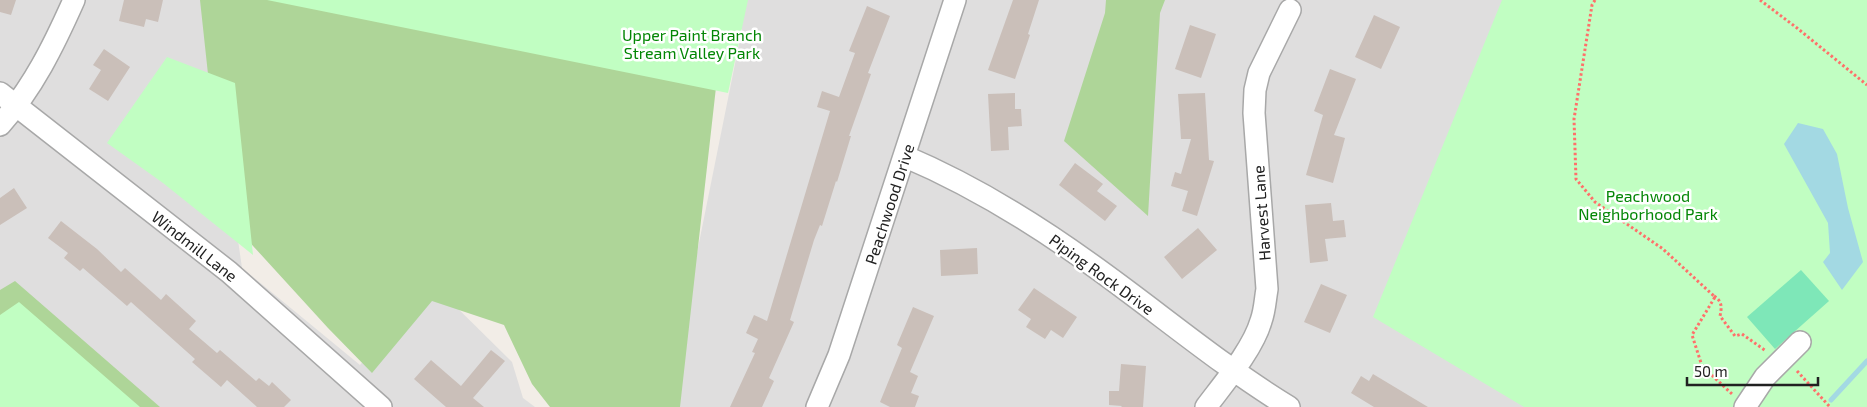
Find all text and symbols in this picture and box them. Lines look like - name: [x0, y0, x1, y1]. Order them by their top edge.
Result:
- park label: Upper Paint Branch Stream Valley Park: [622, 25, 762, 62]
- street label: Peachwood Drive: [861, 141, 917, 267]
- street label: Harvest Lane: [1248, 165, 1274, 261]
- park label: Peachwood Neighborhood Park: [1578, 186, 1718, 223]
- street label: Windmill Lane: [149, 207, 241, 285]
- street label: Piping Rock Drive: [1046, 230, 1158, 318]
- scale bar: [1687, 354, 1818, 386]
- text: 50 m: [1694, 362, 1728, 380]

